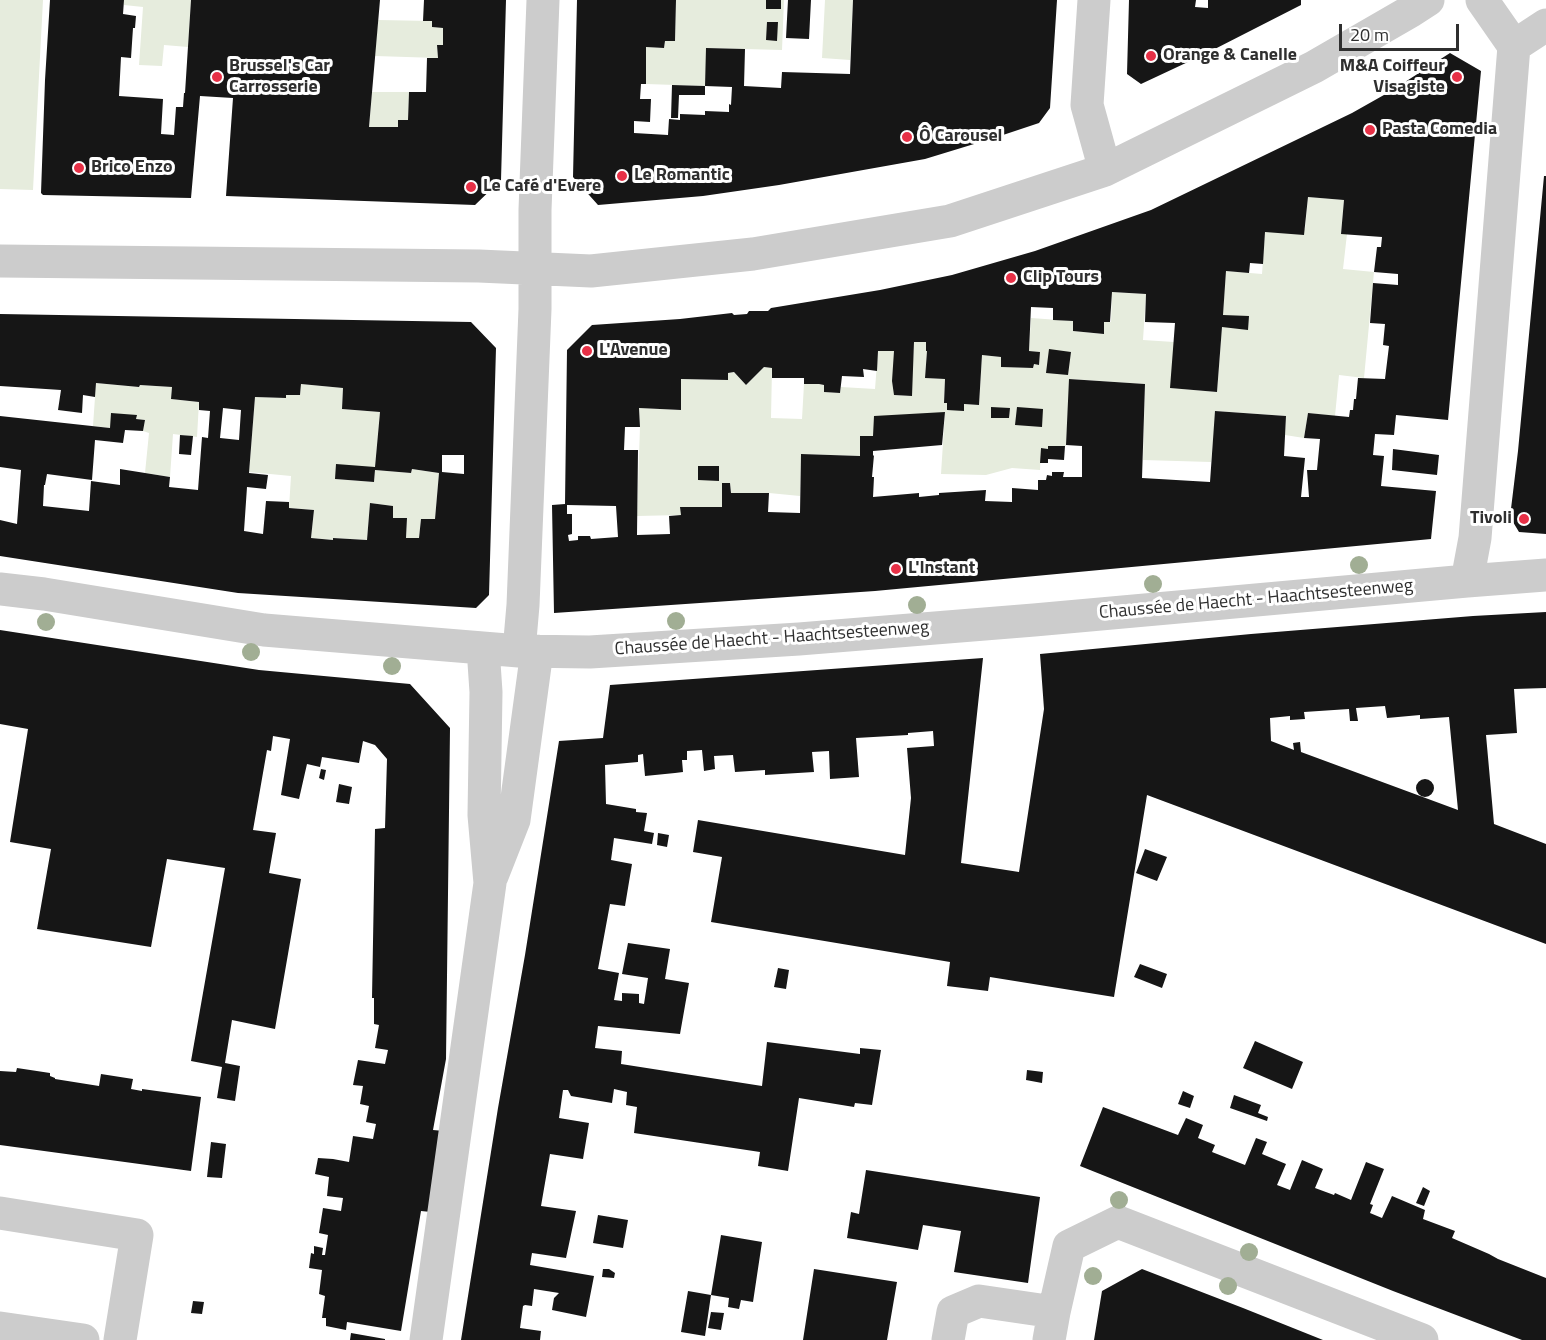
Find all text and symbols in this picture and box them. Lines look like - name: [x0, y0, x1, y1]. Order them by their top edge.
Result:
- scale bar: [1342, 12, 1462, 50]
- text: 20 m: [1350, 21, 1389, 48]
- place label: Orange & Canelle: [1163, 45, 1297, 67]
- marker: Orange & Canelle: [1144, 49, 1158, 63]
- place label: Brussel's Car Carrosserie: [229, 56, 330, 98]
- place label: M&A Coiffeur Visagiste: [1340, 56, 1445, 98]
- marker: Brussel's Car Carrosserie: [210, 70, 224, 84]
- marker: M&A Coiffeur Visagiste: [1450, 70, 1464, 84]
- place label: Pasta Comedia: [1382, 119, 1497, 141]
- marker: Pasta Comedia: [1363, 123, 1377, 137]
- place label: Ô Carousel: [919, 126, 1002, 148]
- marker: Ô Carousel: [900, 130, 914, 144]
- place label: Brico Enzo: [91, 157, 172, 179]
- marker: Brico Enzo: [72, 161, 86, 175]
- place label: Le Romantic: [634, 165, 730, 187]
- marker: Le Romantic: [615, 169, 629, 183]
- place label: Le Café d'Evere: [483, 176, 601, 198]
- marker: Le Café d'Evere: [464, 180, 478, 194]
- place label: Clip Tours: [1023, 267, 1099, 289]
- marker: Clip Tours: [1004, 271, 1018, 285]
- place label: L'Avenue: [599, 340, 668, 362]
- marker: L'Avenue: [580, 344, 594, 358]
- place label: Tivoli: [1470, 508, 1512, 530]
- marker: Tivoli: [1517, 512, 1531, 526]
- place label: L'Instant: [908, 558, 975, 580]
- marker: L'Instant: [889, 562, 903, 576]
- street label: Chaussée de Haecht - Haachtsesteenweg: [1098, 576, 1414, 624]
- street label: Chaussée de Haecht - Haachtsesteenweg: [614, 617, 930, 661]

